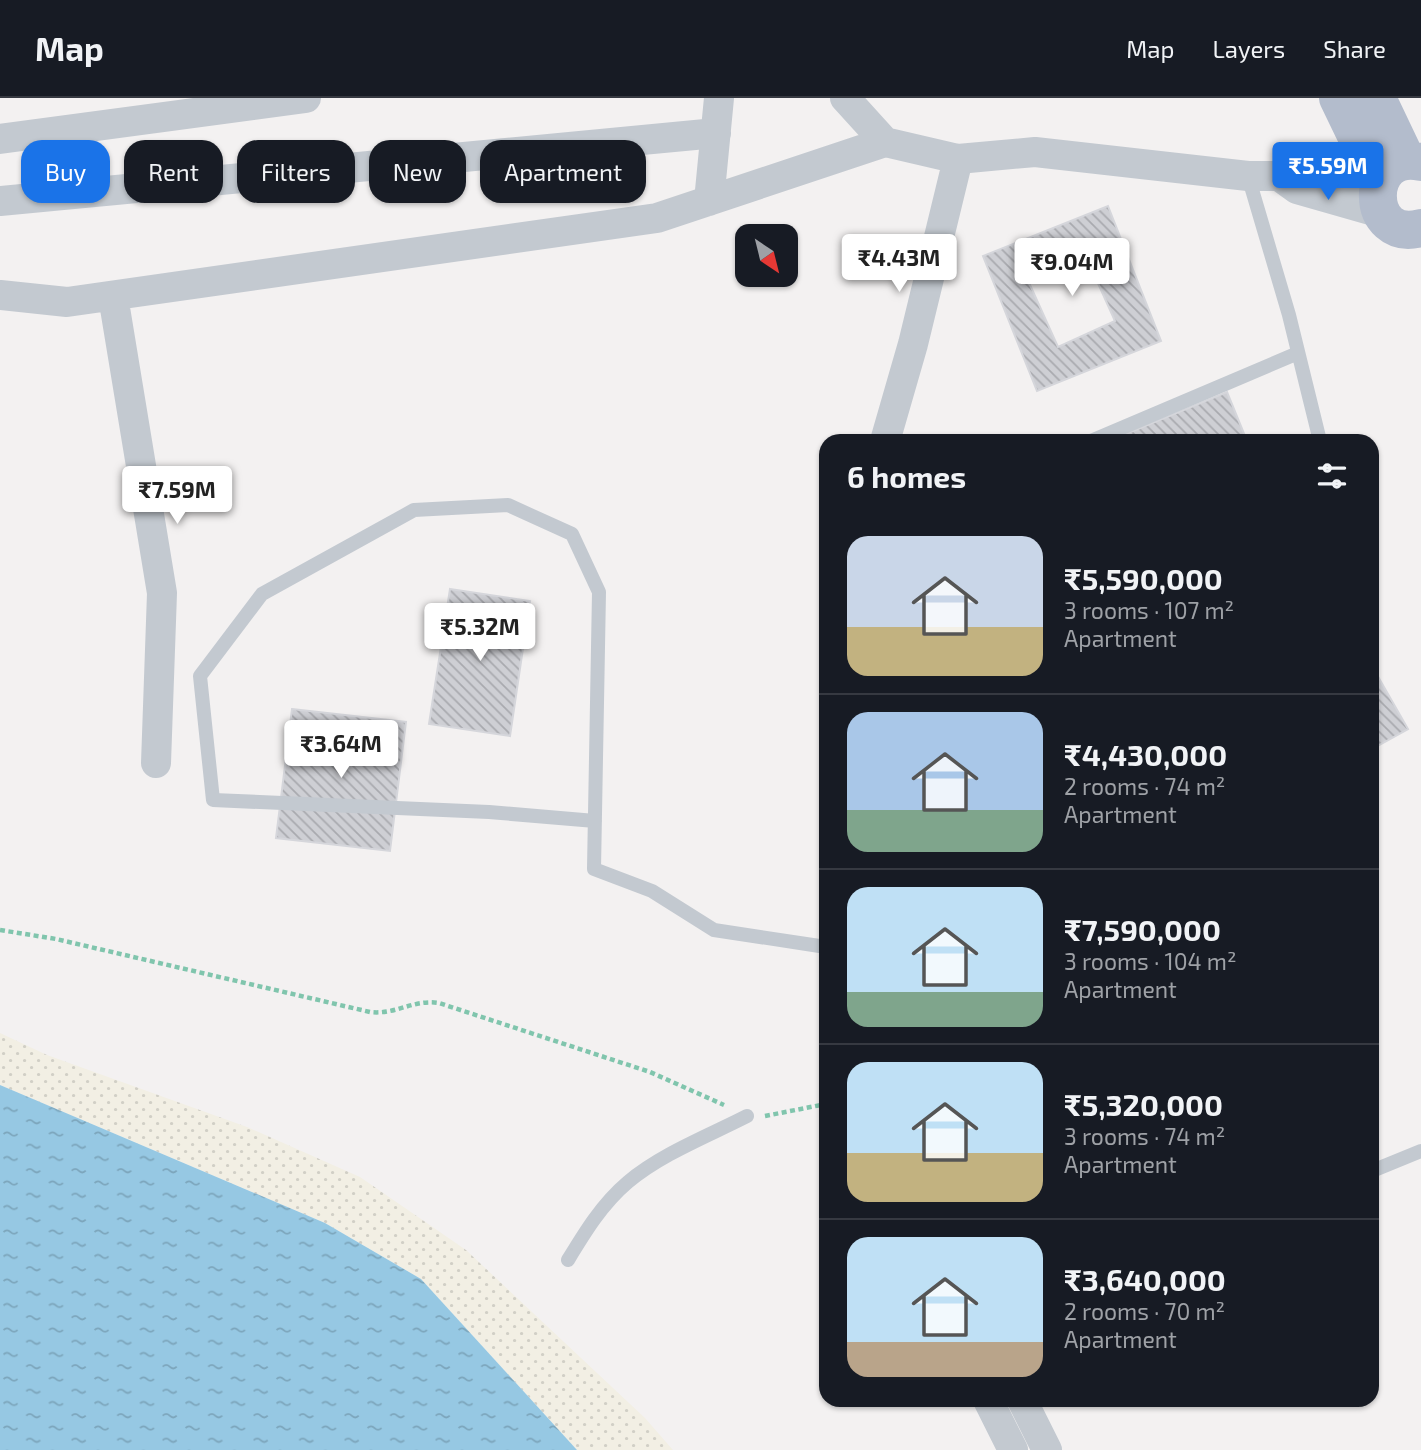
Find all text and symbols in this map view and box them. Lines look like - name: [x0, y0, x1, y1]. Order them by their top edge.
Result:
- text: Map: [35, 28, 104, 68]
- text: Map: [1126, 34, 1174, 63]
- text: Layers: [1212, 34, 1285, 63]
- text: Share: [1323, 34, 1386, 63]
- chip: Buy: [21, 140, 110, 203]
- chip: Rent: [124, 140, 223, 203]
- chip: Filters: [237, 140, 355, 203]
- chip: New: [369, 140, 466, 203]
- chip: Apartment: [480, 140, 646, 203]
- pin: ₹5.59M: [1271, 142, 1385, 202]
- text: ₹5.59M: [1288, 151, 1368, 179]
- north arrow: [735, 224, 798, 287]
- map controls: [735, 224, 798, 287]
- pin: ₹4.43M: [842, 234, 956, 294]
- pin: ₹9.04M: [1015, 238, 1129, 298]
- text: ₹4.43M: [858, 243, 940, 271]
- text: ₹9.04M: [1031, 247, 1113, 275]
- icon: filters: [1313, 457, 1351, 495]
- text: 6 homes: [847, 458, 966, 494]
- pin: ₹7.59M: [120, 466, 234, 526]
- text: ₹7.59M: [138, 475, 216, 503]
- text: ₹5,590,000: [1064, 560, 1223, 596]
- icon: home: [903, 564, 987, 648]
- text: 3 rooms · 107 m²: [1064, 596, 1234, 624]
- pin: ₹5.32M: [423, 603, 537, 663]
- text: ₹5.32M: [440, 612, 520, 640]
- text: Apartment: [1064, 624, 1177, 652]
- pin: ₹3.64M: [284, 720, 398, 780]
- text: ₹3.64M: [300, 729, 382, 757]
- text: ₹4,430,000: [1064, 736, 1227, 772]
- icon: home: [903, 740, 987, 824]
- text: 2 rooms · 74 m²: [1064, 772, 1225, 800]
- text: Apartment: [1064, 800, 1177, 828]
- text: ₹7,590,000: [1064, 911, 1221, 947]
- icon: home: [903, 915, 987, 999]
- text: 3 rooms · 104 m²: [1064, 947, 1236, 975]
- text: Apartment: [1064, 975, 1177, 1003]
- text: ₹5,320,000: [1064, 1086, 1223, 1122]
- icon: home: [903, 1090, 987, 1174]
- text: 3 rooms · 74 m²: [1064, 1122, 1225, 1150]
- text: Apartment: [1064, 1150, 1177, 1178]
- text: ₹3,640,000: [1064, 1261, 1226, 1297]
- icon: home: [903, 1265, 987, 1349]
- text: 2 rooms · 70 m²: [1064, 1297, 1225, 1325]
- text: Apartment: [1064, 1325, 1177, 1353]

